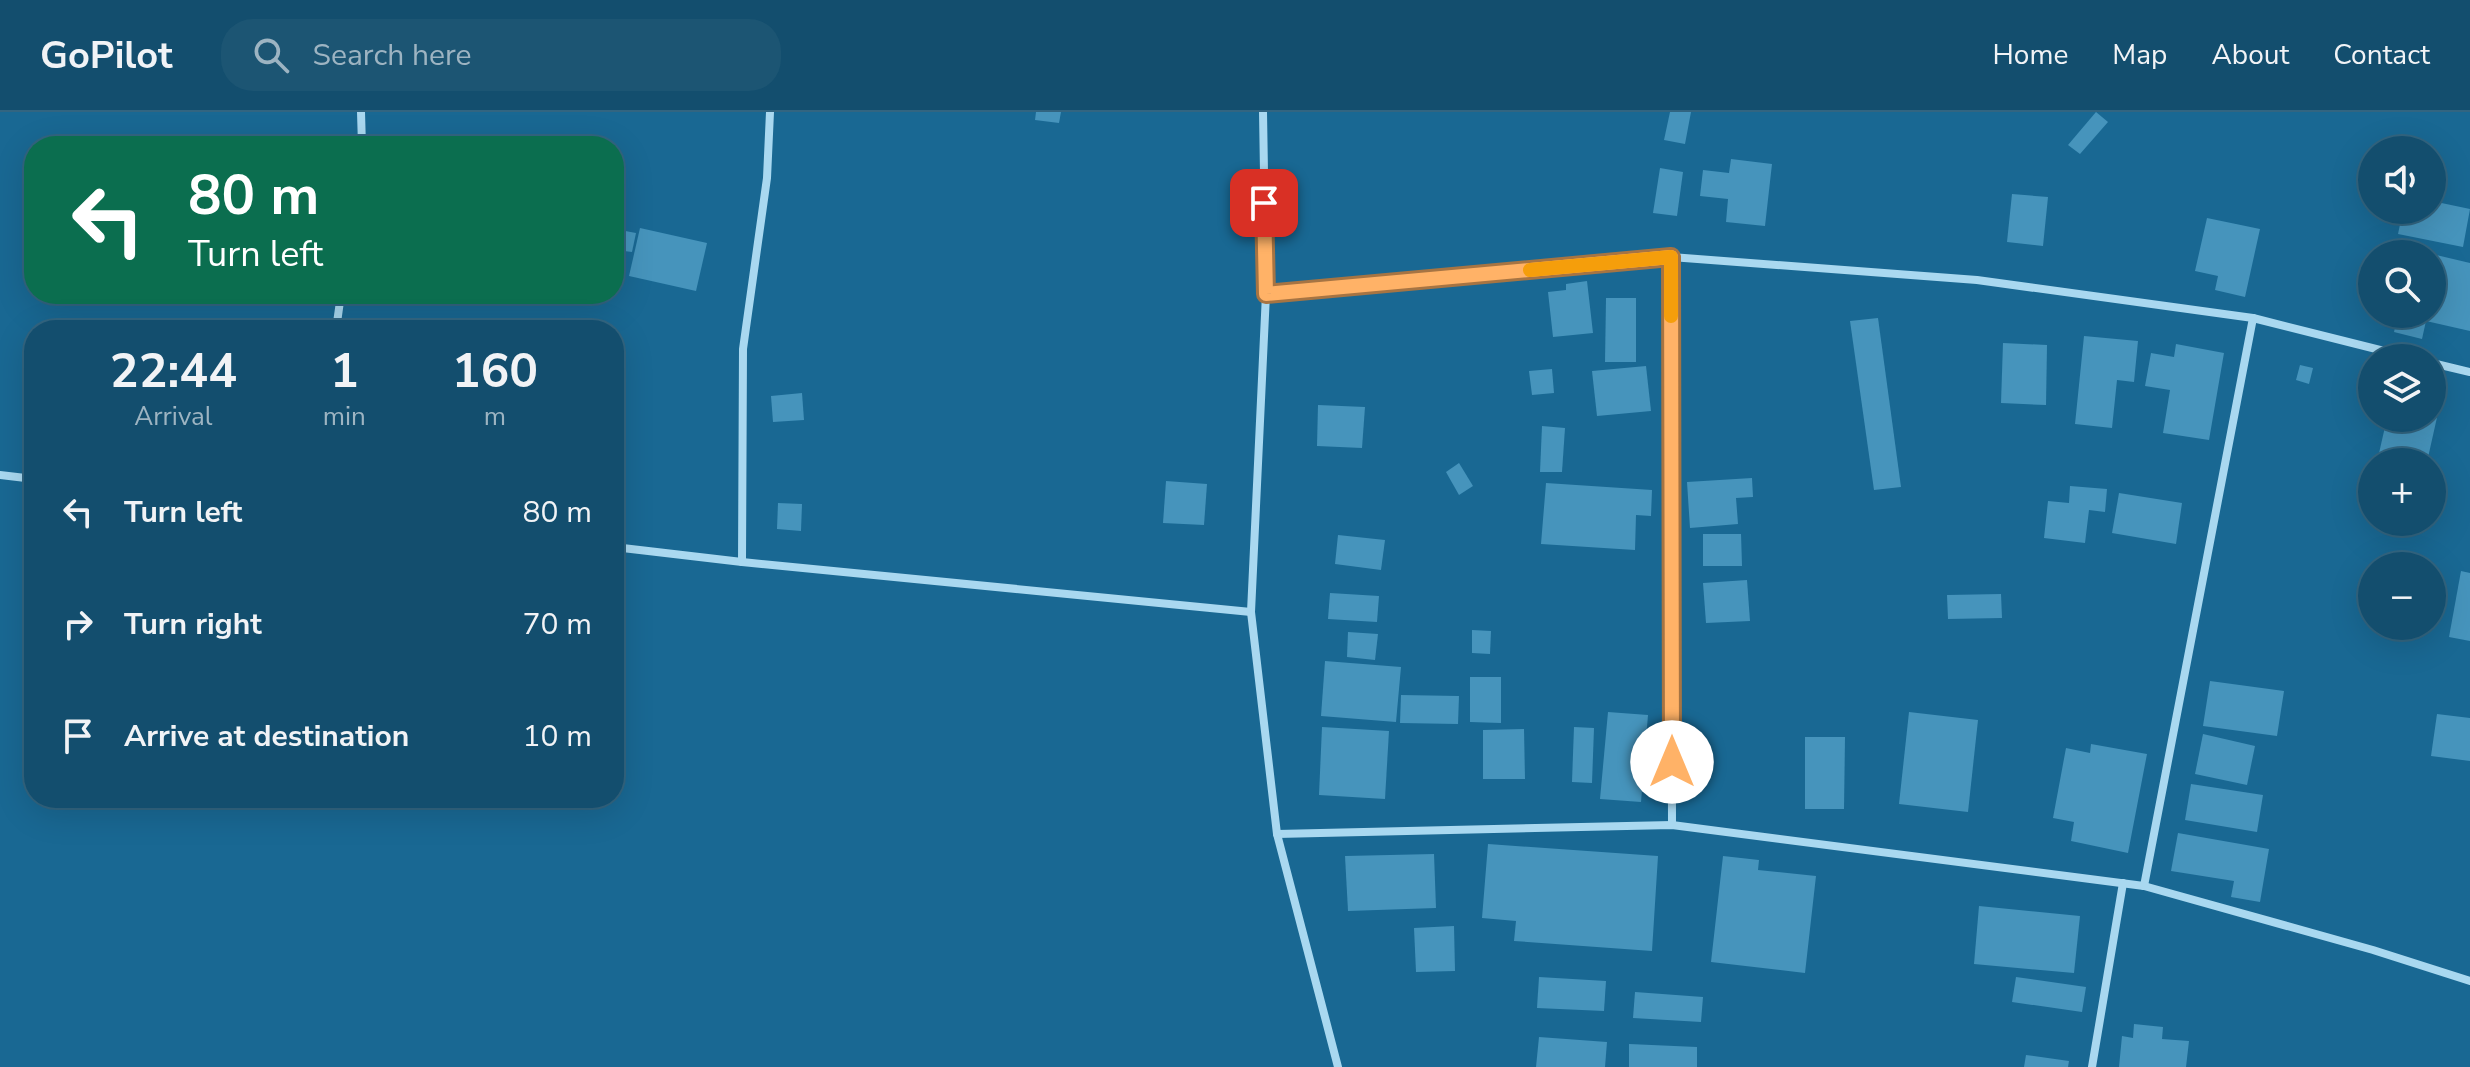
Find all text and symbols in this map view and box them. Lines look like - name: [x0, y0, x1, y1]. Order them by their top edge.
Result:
- search box: [221, 19, 781, 91]
- text: GoPilot: [40, 30, 173, 81]
- icon: search: [249, 33, 293, 77]
- text: Search here: [313, 35, 472, 76]
- text: Home: [1993, 36, 2068, 74]
- text: Map: [2112, 36, 2167, 74]
- text: About: [2211, 36, 2289, 74]
- text: Contact: [2333, 36, 2430, 74]
- map controls: [2358, 136, 2446, 640]
- button: sound: [2358, 136, 2446, 224]
- text: 80 m: [188, 157, 319, 234]
- icon: left: [56, 168, 160, 272]
- pin: [1230, 169, 1298, 237]
- icon: arrive: [1242, 181, 1286, 225]
- text: Turn left: [188, 230, 323, 279]
- button: search: [2358, 240, 2446, 328]
- text: 22:44: [110, 338, 237, 404]
- text: 1: [330, 338, 359, 404]
- text: 160: [452, 338, 538, 404]
- button: layers: [2358, 344, 2446, 432]
- text: Arrival: [134, 399, 213, 434]
- text: min: [323, 399, 366, 434]
- text: m: [484, 399, 506, 434]
- button: +: [2358, 448, 2446, 536]
- icon: left: [56, 490, 100, 534]
- text: Turn left: [124, 492, 242, 533]
- text: 80 m: [523, 492, 592, 533]
- button: −: [2358, 552, 2446, 640]
- icon: right: [56, 602, 100, 646]
- text: Turn right: [124, 604, 262, 645]
- text: 70 m: [523, 604, 592, 645]
- icon: arrive: [56, 714, 100, 758]
- text: Arrive at destination: [124, 716, 409, 757]
- text: 10 m: [523, 716, 592, 757]
- position arrow: [1630, 720, 1714, 804]

